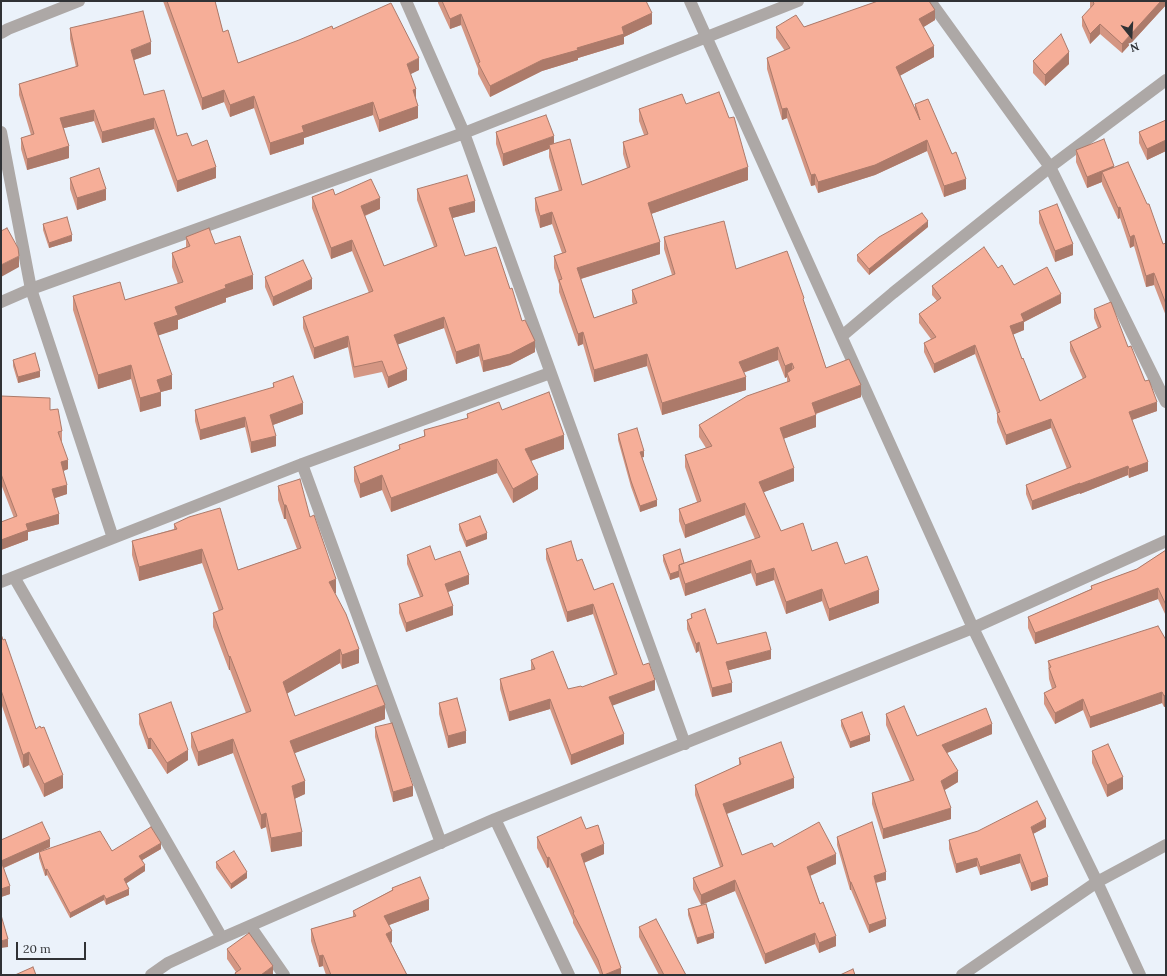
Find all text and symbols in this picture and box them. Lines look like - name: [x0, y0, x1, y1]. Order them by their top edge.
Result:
- north arrow: [1111, 16, 1151, 56]
- text: N: [1129, 39, 1141, 55]
- scale bar: [18, 934, 88, 960]
- text: 20 m: [23, 941, 51, 956]

